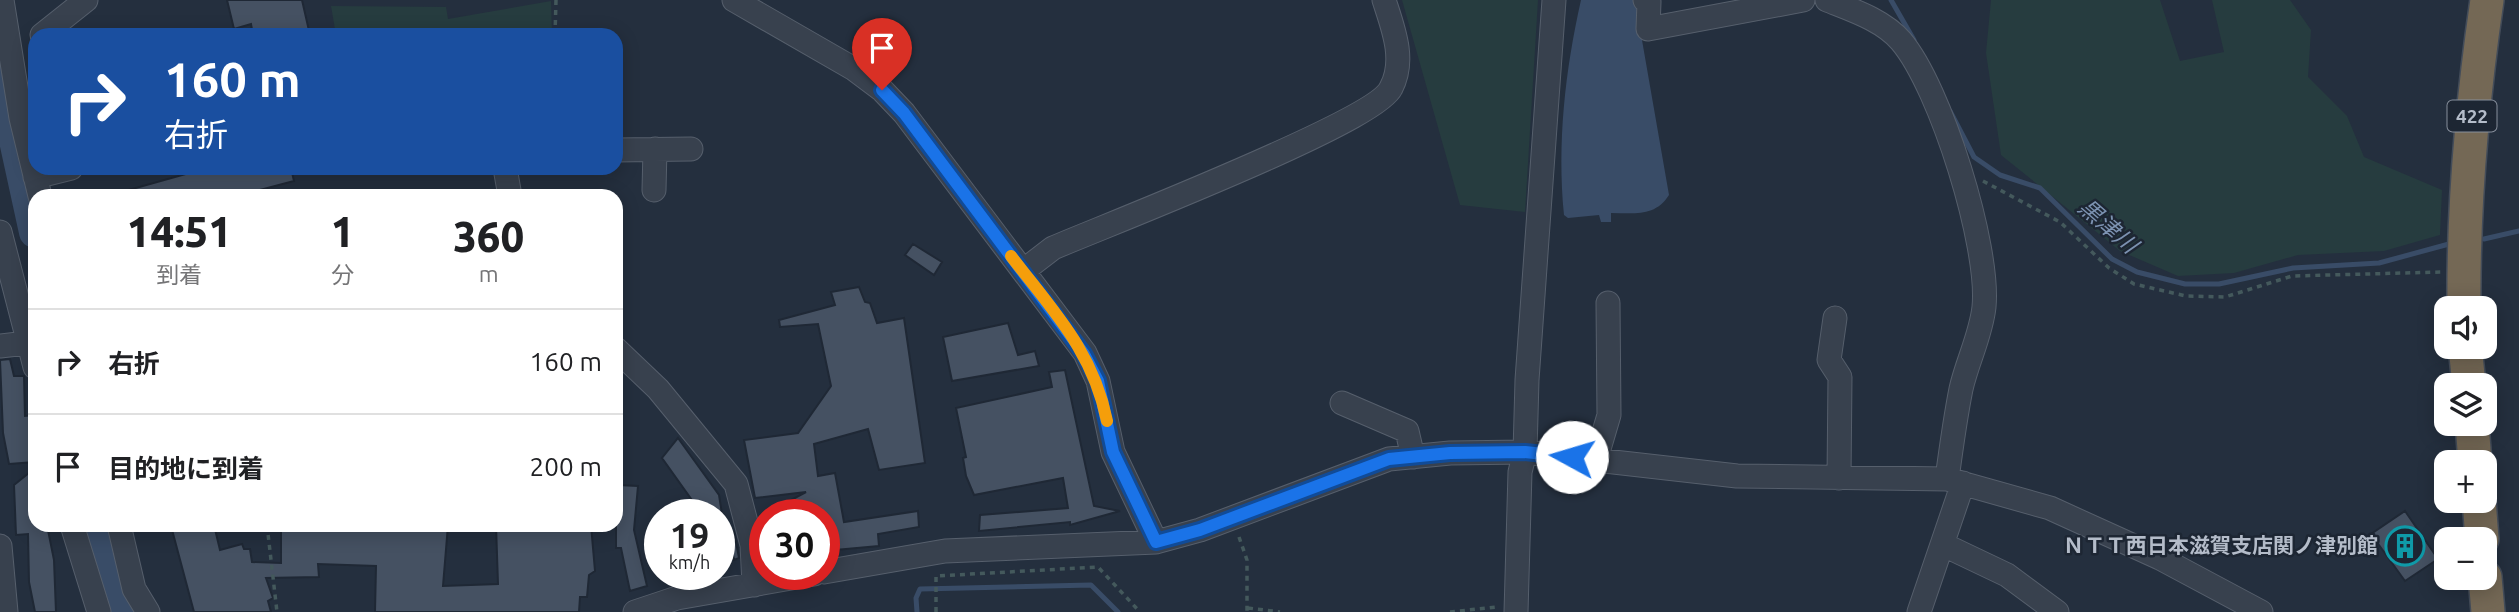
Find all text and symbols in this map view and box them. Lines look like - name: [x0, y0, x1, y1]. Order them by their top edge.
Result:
- pin: [852, 18, 912, 90]
- icon: arrive: [863, 29, 901, 67]
- text: 160 m: [164, 51, 301, 106]
- icon: right: [49, 56, 140, 147]
- road number: 422: [2448, 100, 2496, 132]
- text: 右折: [164, 116, 228, 152]
- water label: 黒津川: [2074, 194, 2145, 260]
- text: 14:51: [127, 208, 232, 255]
- text: 1: [331, 208, 354, 255]
- text: 360: [453, 213, 524, 260]
- text: m: [479, 261, 499, 286]
- text: 到着: [156, 262, 202, 287]
- text: 分: [331, 262, 354, 287]
- map controls: [2434, 296, 2497, 590]
- button: sound: [2434, 296, 2497, 359]
- icon: right: [49, 343, 87, 381]
- text: 160 m: [530, 347, 602, 376]
- text: 右折: [108, 349, 160, 378]
- button: layers: [2434, 373, 2497, 436]
- position arrow: [1535, 420, 1609, 494]
- icon: arrive: [49, 448, 87, 486]
- button: +: [2434, 450, 2497, 513]
- text: 200 m: [530, 452, 602, 481]
- text: 目的地に到着: [108, 454, 264, 483]
- speed limit sign: 30: [749, 499, 840, 590]
- text: 19: [670, 515, 709, 555]
- building icon: ＮＴＴ西日本滋賀支店関ノ津別館: [2384, 525, 2426, 567]
- button: −: [2434, 527, 2497, 590]
- place label: ＮＴＴ西日本滋賀支店関ノ津別館: [2063, 533, 2378, 557]
- text: km/h: [669, 552, 710, 572]

